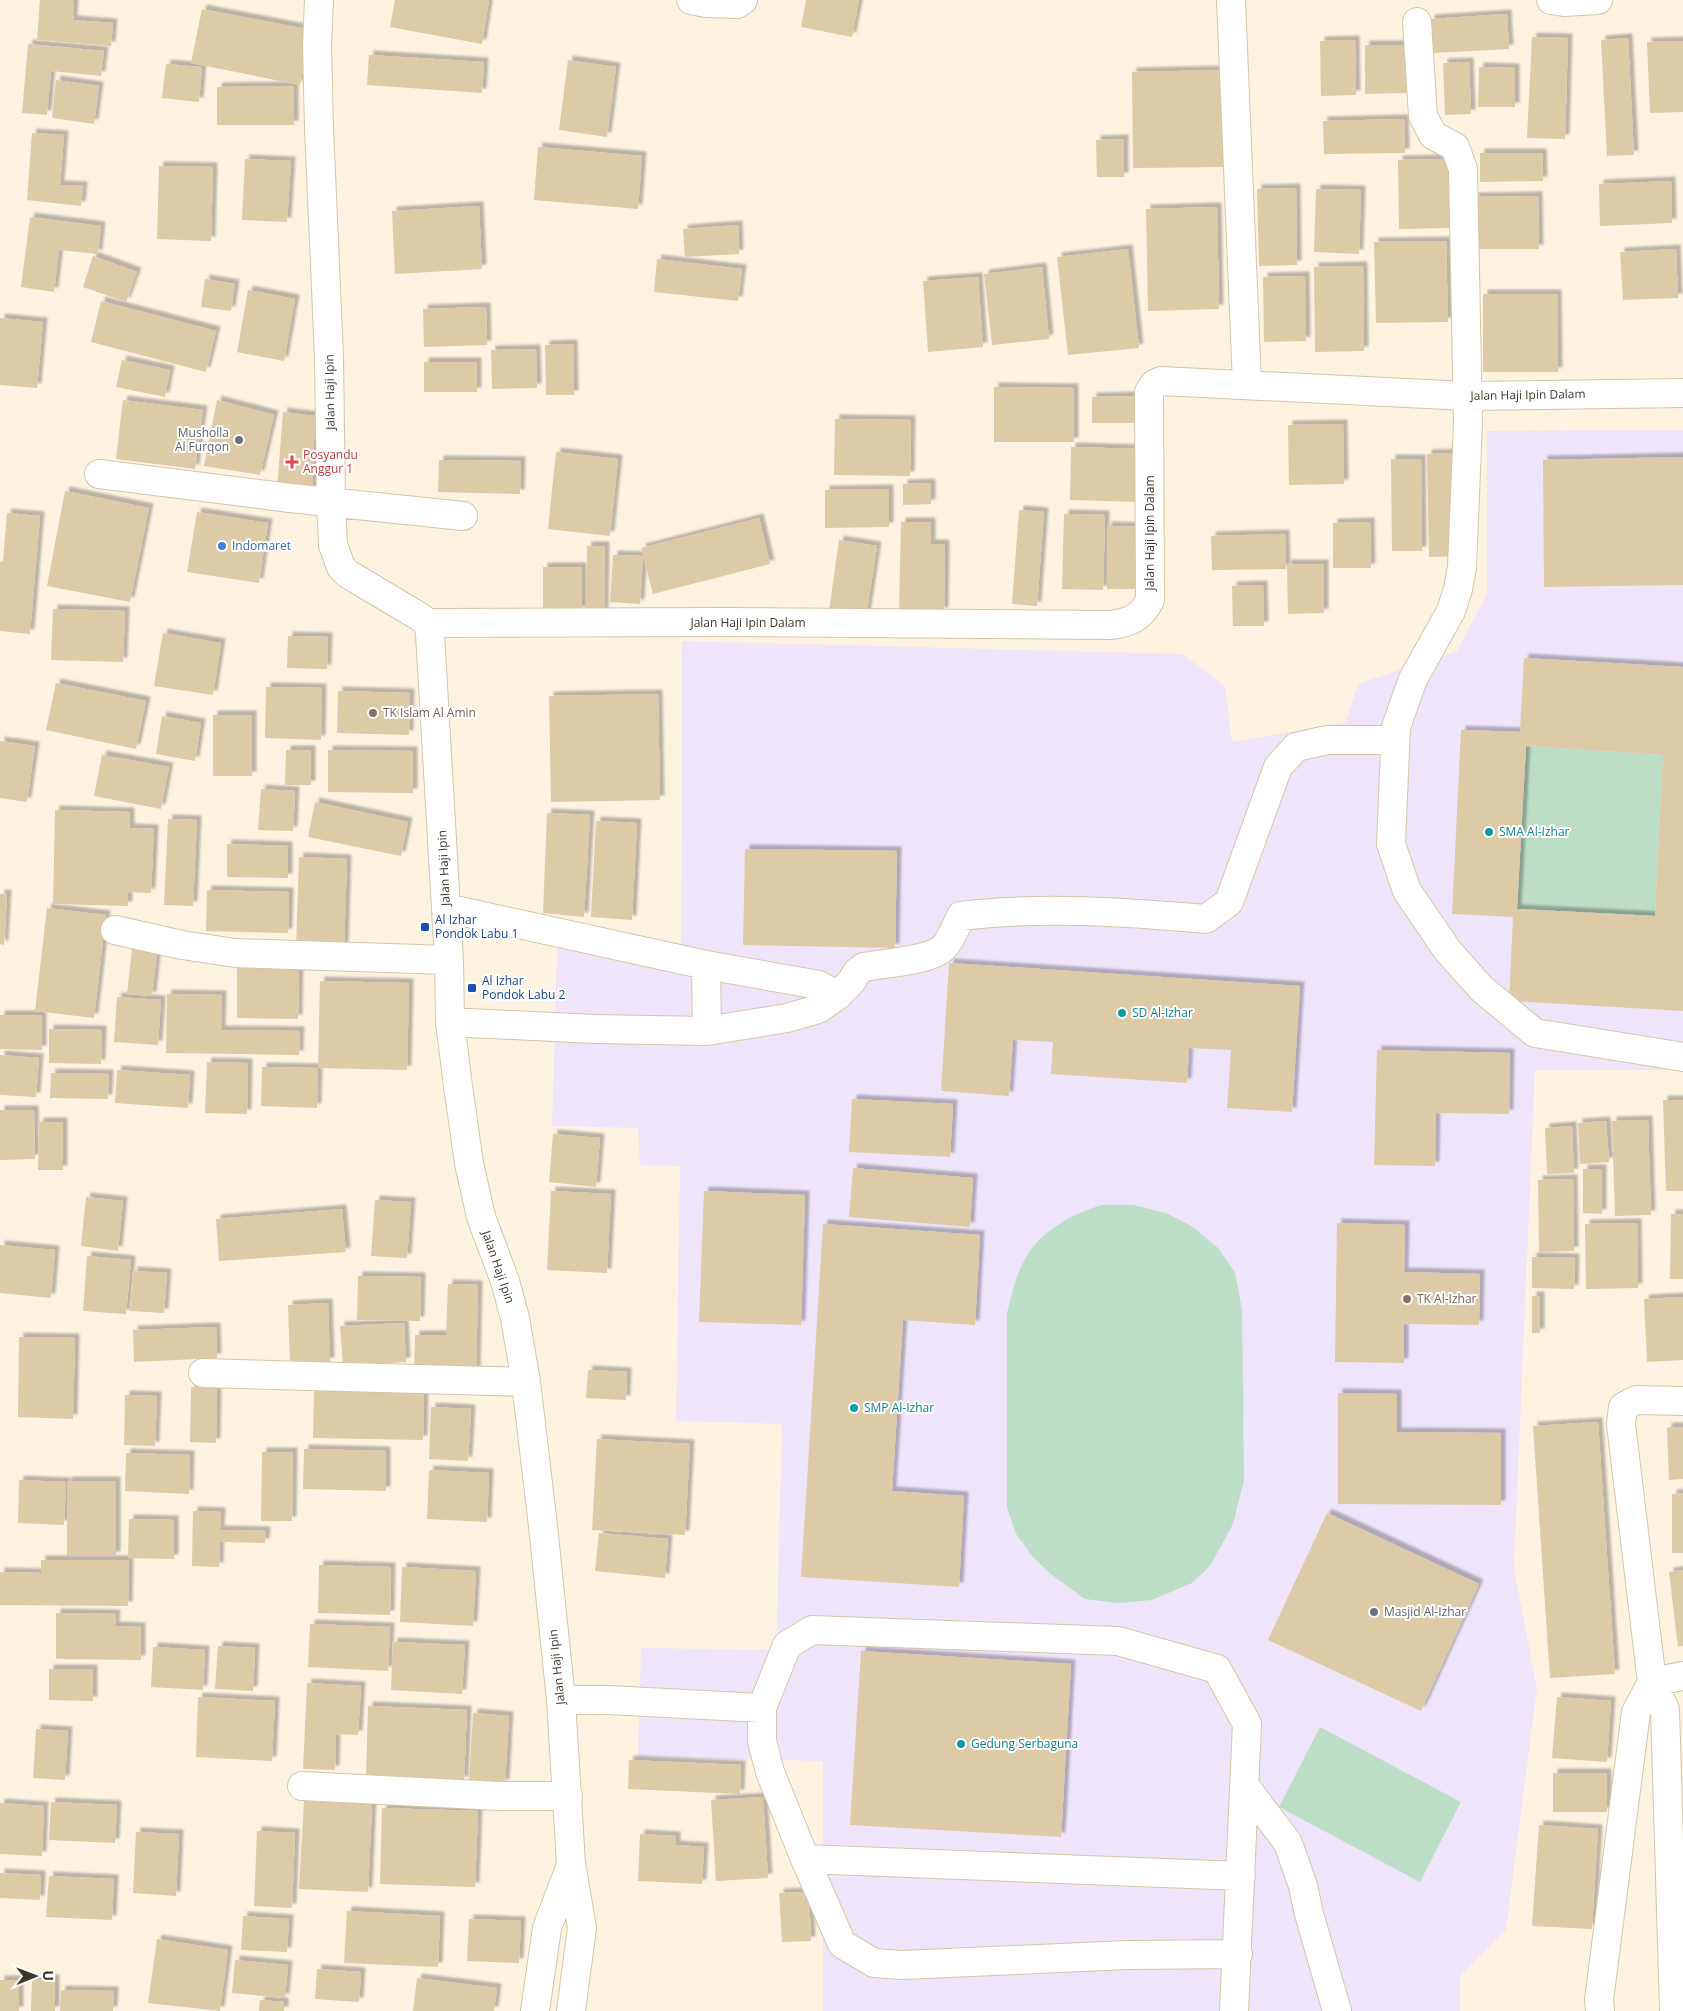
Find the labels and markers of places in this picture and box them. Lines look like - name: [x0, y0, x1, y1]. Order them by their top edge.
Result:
- place label: Musholla Al Furqon: [175, 424, 229, 455]
- marker: Musholla Al Furqon: [233, 434, 245, 446]
- place label: Posyandu Anggur 1: [303, 446, 358, 477]
- marker: Posyandu Anggur 1: [285, 455, 299, 469]
- place label: Indomaret: [232, 537, 291, 554]
- marker: Indomaret: [216, 540, 228, 552]
- place label: TK Islam Al Amin: [383, 704, 476, 721]
- marker: TK Islam Al Amin: [367, 707, 379, 719]
- place label: SMA Al-Izhar: [1499, 823, 1570, 840]
- marker: SMA Al-Izhar: [1483, 826, 1495, 838]
- place label: Al Izhar Pondok Labu 1: [435, 911, 518, 942]
- marker: Al Izhar Pondok Labu 1: [419, 921, 431, 933]
- place label: Al Izhar Pondok Labu 2: [482, 972, 566, 1003]
- marker: Al Izhar Pondok Labu 2: [466, 982, 478, 994]
- place label: SD Al-Izhar: [1132, 1004, 1193, 1021]
- marker: SD Al-Izhar: [1116, 1007, 1128, 1019]
- place label: TK Al-Izhar: [1417, 1290, 1477, 1307]
- marker: TK Al-Izhar: [1401, 1293, 1413, 1305]
- place label: SMP Al-Izhar: [864, 1399, 934, 1416]
- marker: SMP Al-Izhar: [848, 1402, 860, 1414]
- place label: Masjid Al-Izhar: [1384, 1603, 1466, 1620]
- marker: Masjid Al-Izhar: [1368, 1606, 1380, 1618]
- place label: Gedung Serbaguna: [971, 1735, 1078, 1752]
- marker: Gedung Serbaguna: [955, 1738, 967, 1750]

